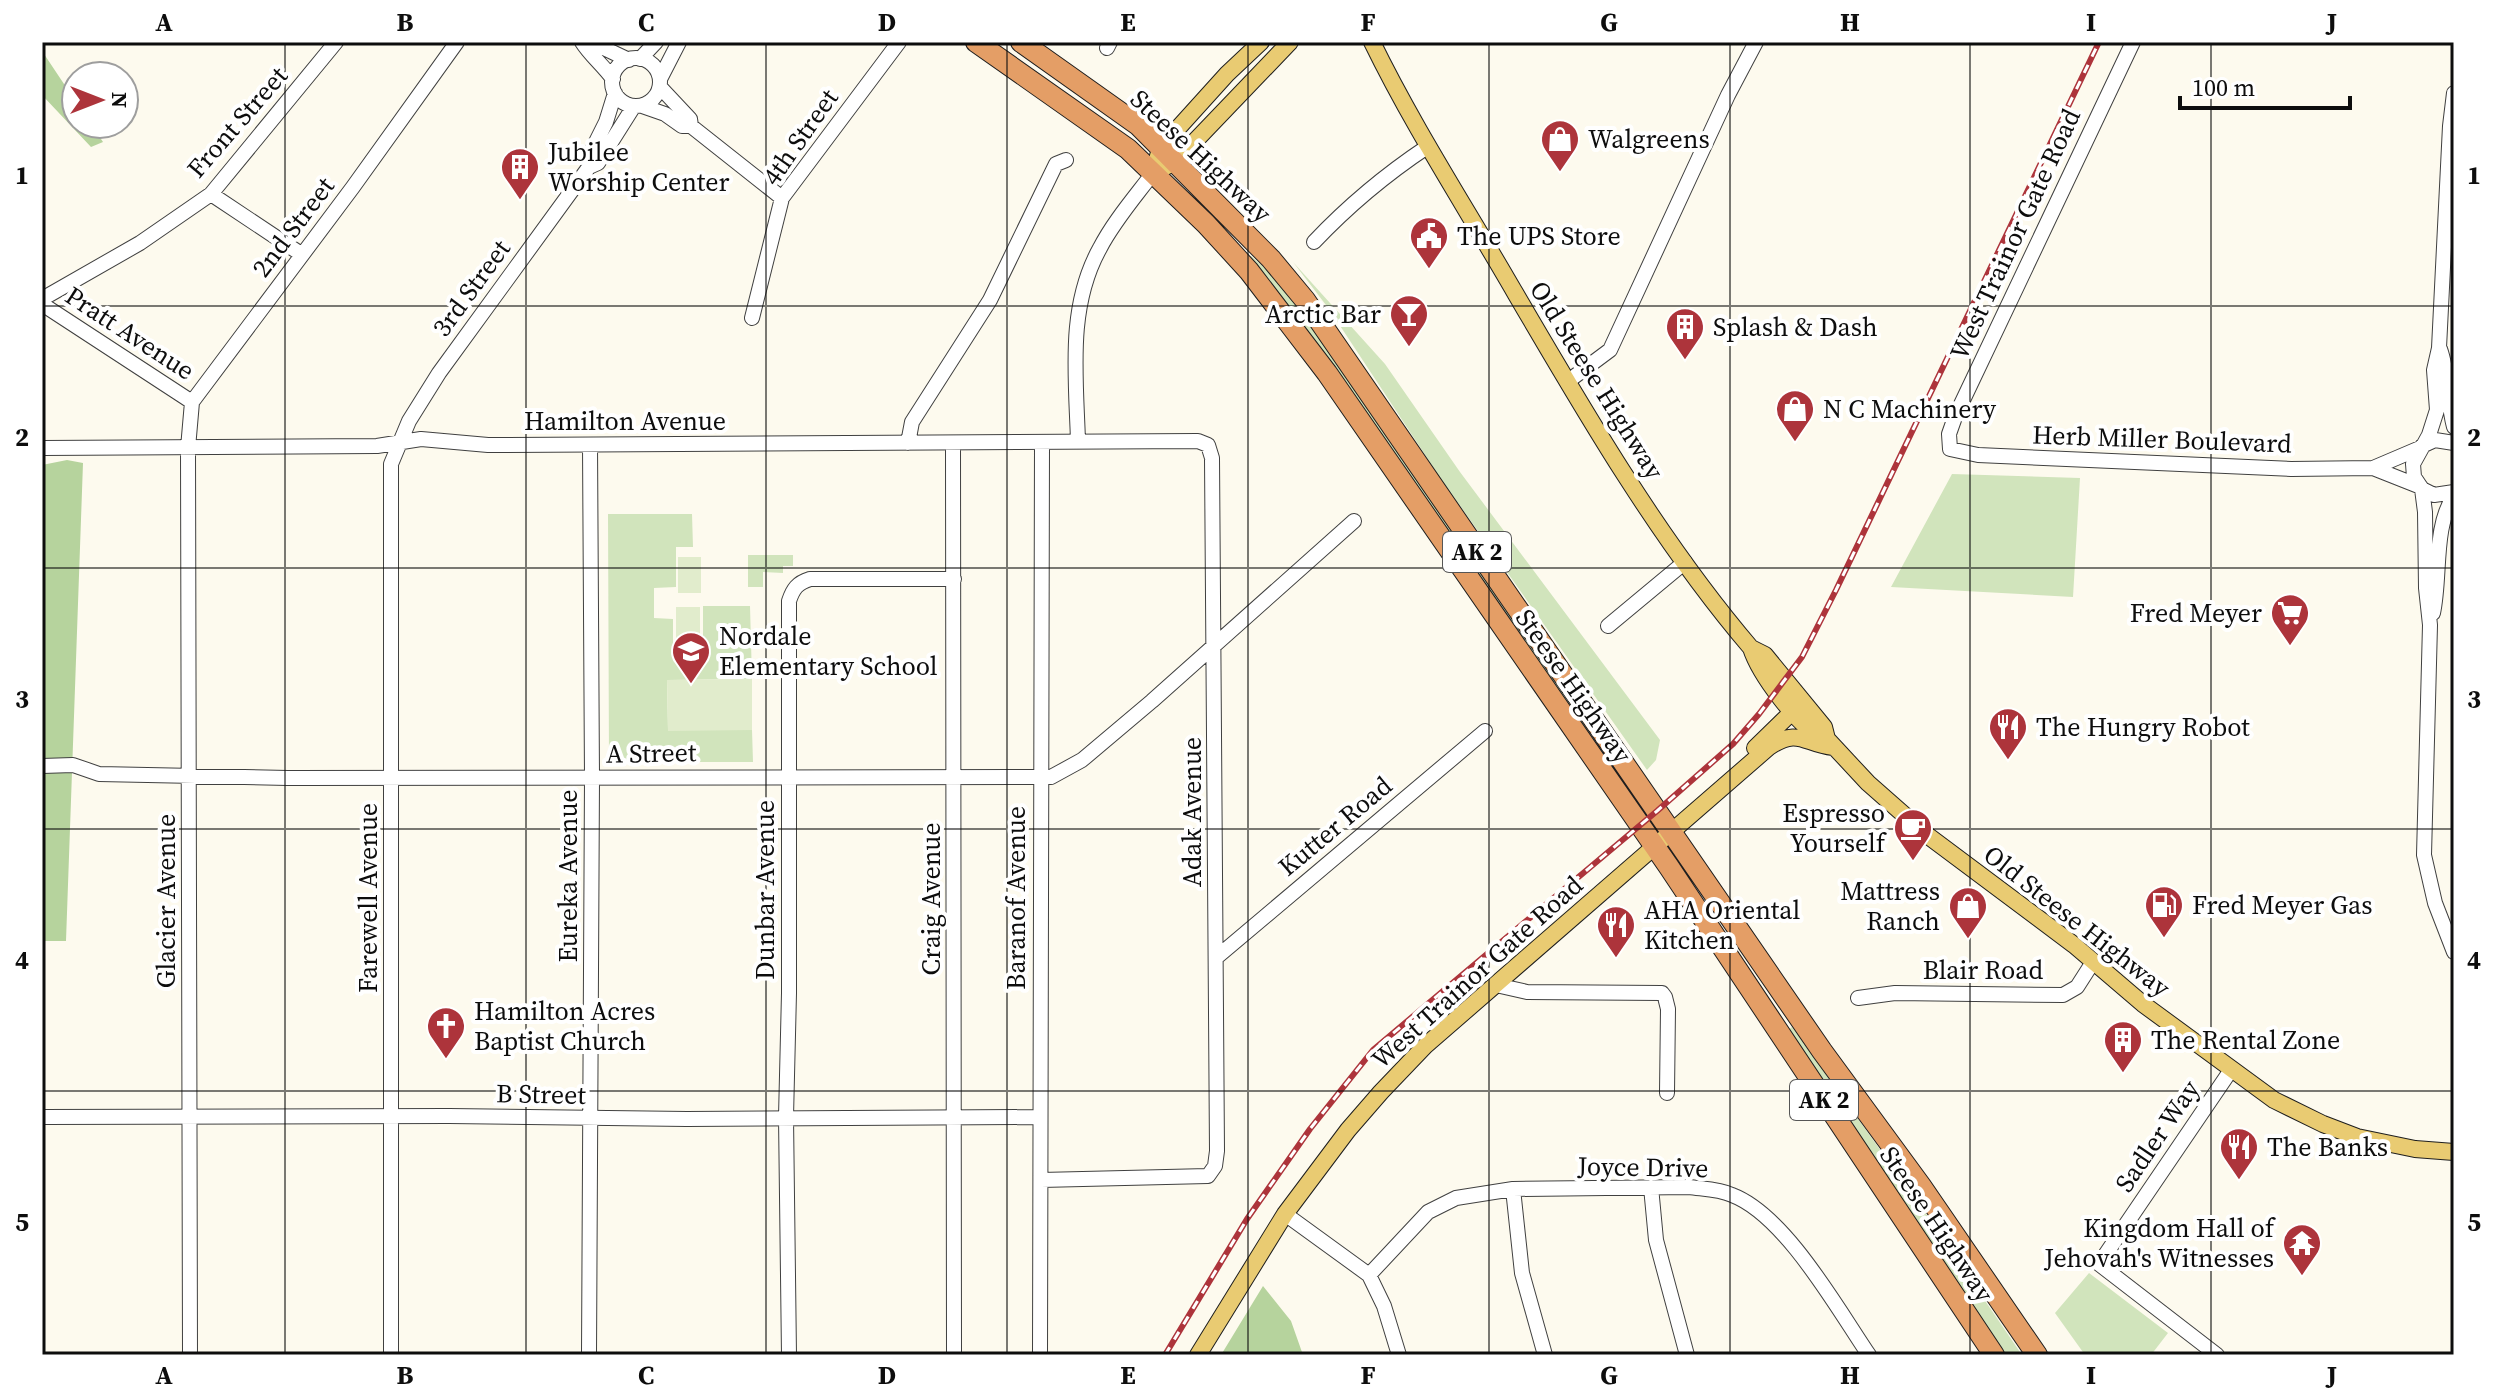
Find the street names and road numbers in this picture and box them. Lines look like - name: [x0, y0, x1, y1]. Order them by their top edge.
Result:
- street label: Front Street: [179, 58, 296, 185]
- street label: 4th Street: [754, 81, 847, 193]
- street label: Steese Highway: [1123, 81, 1280, 231]
- street label: West Trainor Gate Road: [1941, 102, 2089, 365]
- street label: 2nd Street: [243, 169, 343, 284]
- street label: 3rd Street: [424, 232, 519, 344]
- street label: Old Steese Highway: [1521, 274, 1673, 487]
- street label: Pratt Avenue: [58, 278, 202, 388]
- street label: Hamilton Avenue: [524, 403, 726, 439]
- street label: Herb Miller Boulevard: [2032, 416, 2293, 462]
- road number: AK 2: [1443, 532, 1511, 572]
- street label: Steese Highway: [1507, 602, 1641, 771]
- street label: A Street: [605, 734, 697, 772]
- street label: Adak Avenue: [1174, 737, 1210, 887]
- street label: Kutter Road: [1270, 768, 1400, 884]
- street label: Eureka Avenue: [550, 789, 586, 963]
- street label: Dunbar Avenue: [747, 800, 783, 980]
- street label: Farewell Avenue: [350, 803, 386, 993]
- street label: Baranof Avenue: [998, 806, 1034, 990]
- street label: Glacier Avenue: [148, 814, 184, 988]
- street label: Craig Avenue: [913, 823, 949, 975]
- street label: Old Steese Highway: [1976, 837, 2178, 1006]
- street label: West Trainor Gate Road: [1363, 867, 1591, 1077]
- street label: Blair Road: [1923, 952, 2044, 988]
- street label: Sadler Way: [2106, 1072, 2208, 1199]
- street label: B Street: [496, 1075, 587, 1113]
- road number: AK 2: [1790, 1080, 1858, 1120]
- street label: Steese Highway: [1872, 1139, 2003, 1310]
- street label: Joyce Drive: [1576, 1148, 1709, 1186]

